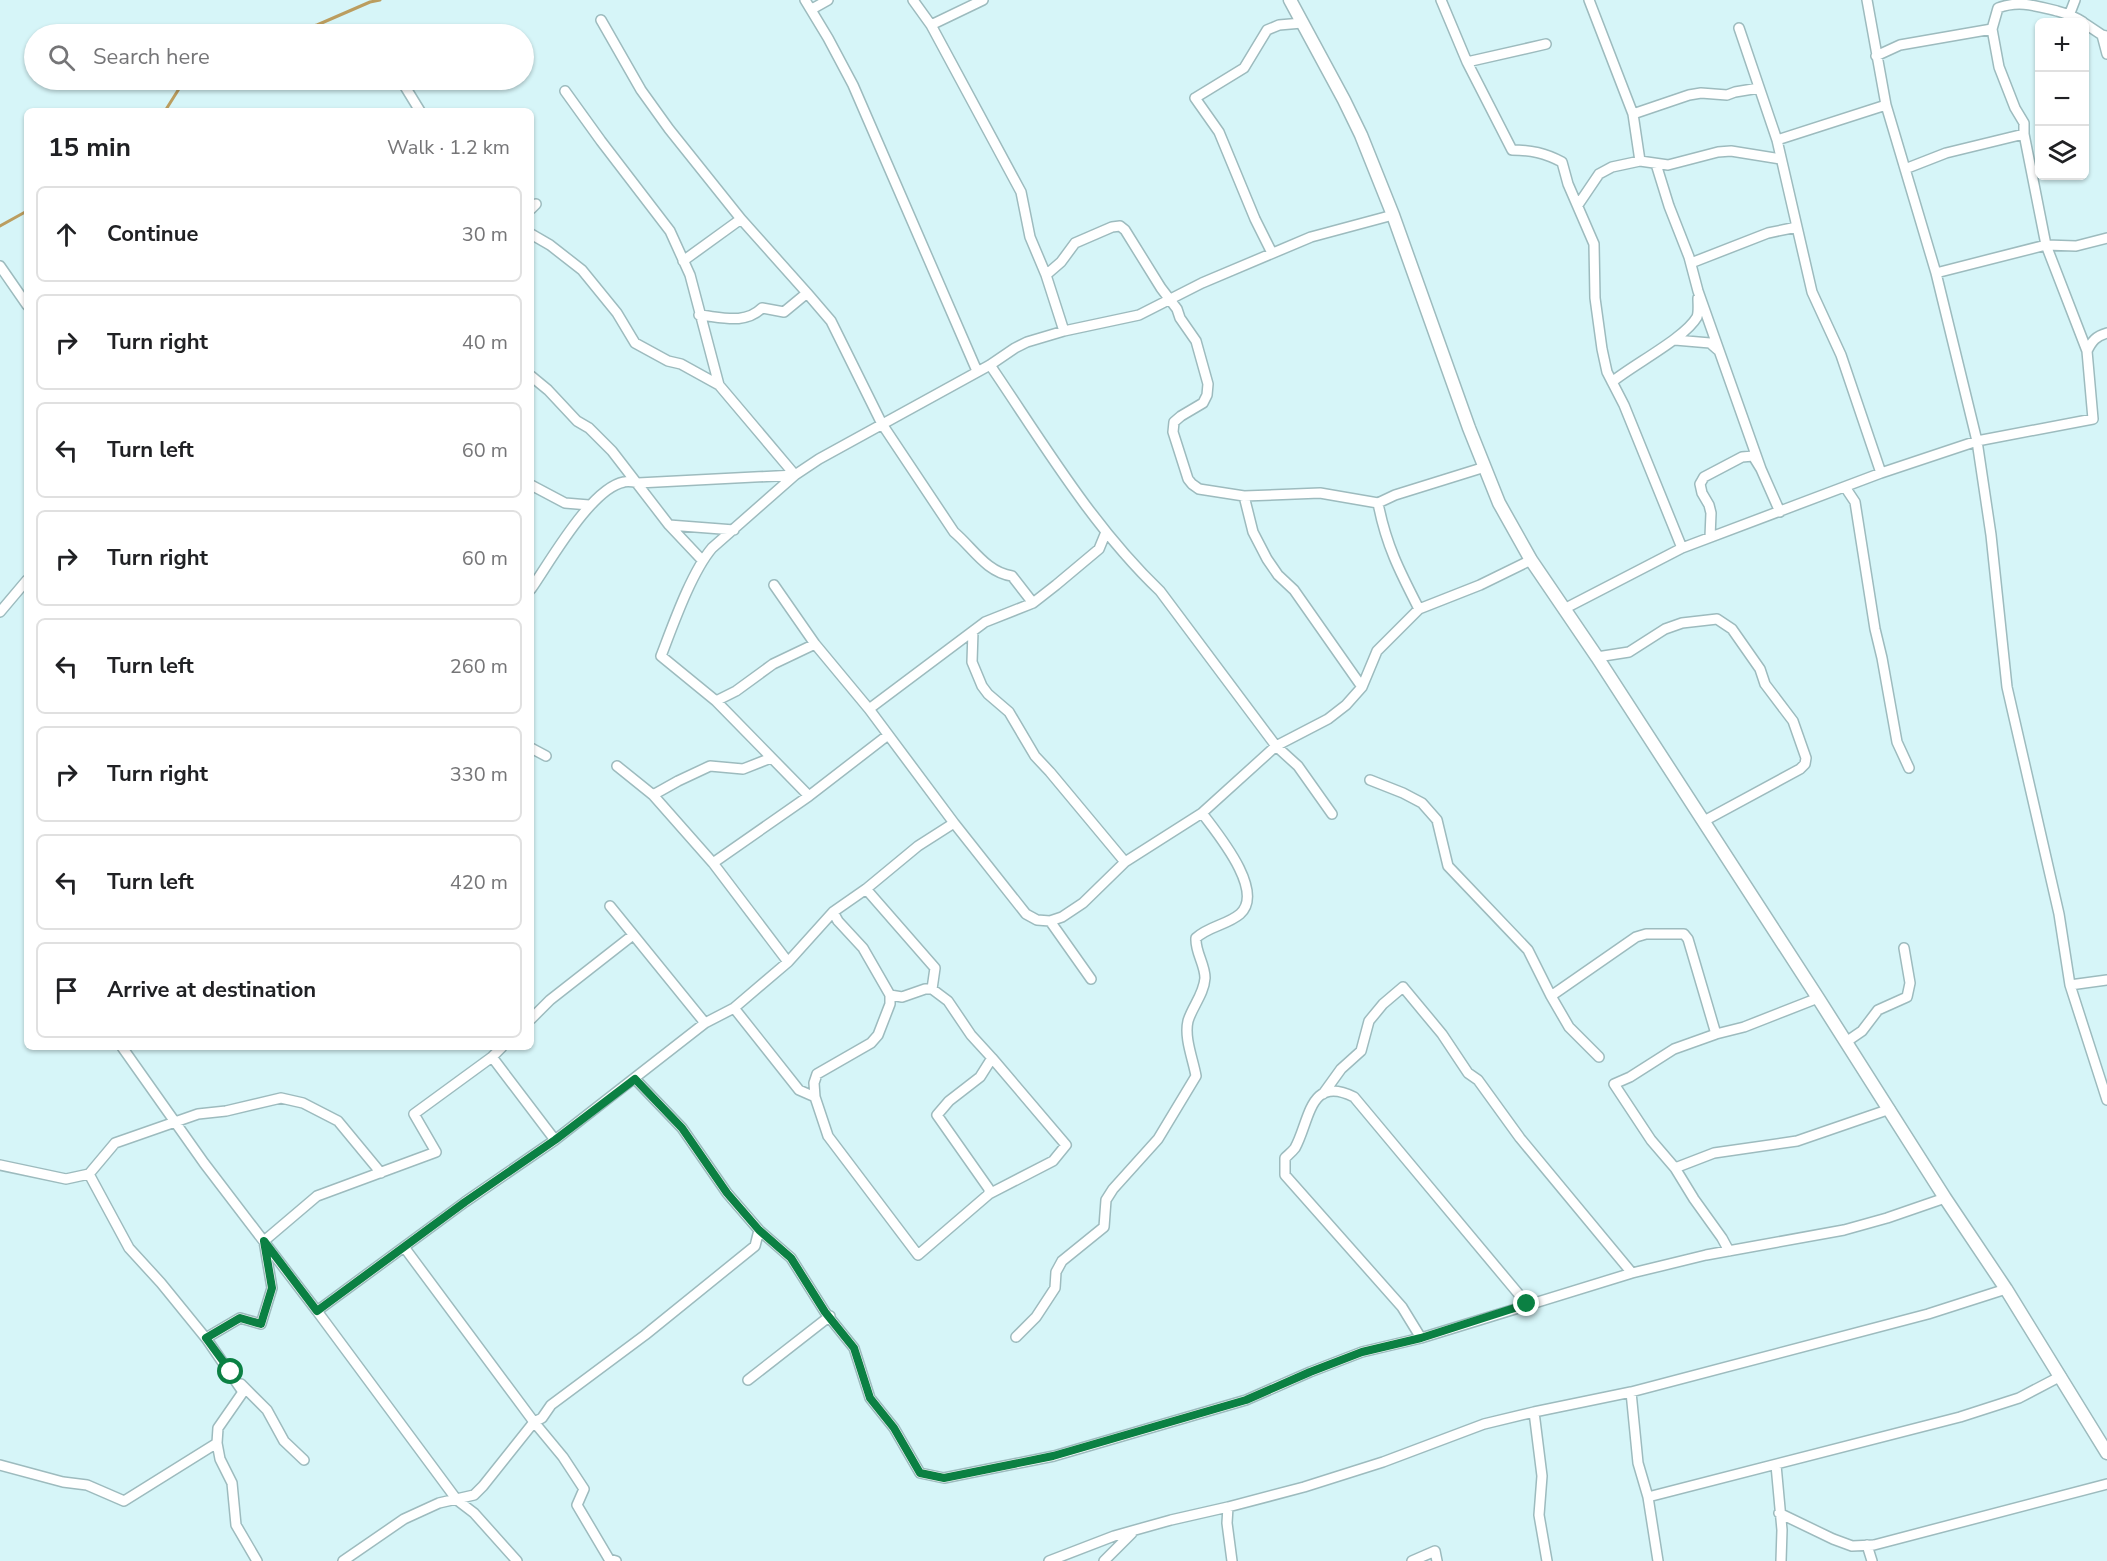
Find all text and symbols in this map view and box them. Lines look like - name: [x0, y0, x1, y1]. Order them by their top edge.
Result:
- map controls: [2035, 18, 2089, 180]
- button: +: [2035, 18, 2089, 72]
- search box: [24, 24, 534, 90]
- icon: search: [45, 41, 78, 74]
- text: Search here: [93, 42, 210, 72]
- button: −: [2035, 72, 2089, 126]
- button: layers: [2035, 126, 2089, 180]
- text: 15 min: [48, 130, 131, 165]
- text: Walk · 1.2 km: [387, 134, 510, 161]
- icon: ahead: [50, 218, 83, 251]
- text: Continue: [107, 219, 198, 249]
- text: 30 m: [462, 221, 508, 248]
- icon: right: [50, 326, 83, 359]
- text: Turn right: [107, 327, 208, 357]
- text: 40 m: [462, 329, 508, 356]
- icon: left: [50, 434, 83, 467]
- text: Turn left: [107, 435, 194, 465]
- text: 60 m: [462, 437, 508, 464]
- icon: right: [50, 542, 83, 575]
- text: Turn right: [107, 543, 208, 573]
- text: 60 m: [462, 545, 508, 572]
- icon: left: [50, 650, 83, 683]
- text: Turn left: [107, 651, 194, 681]
- text: 260 m: [450, 653, 508, 680]
- icon: right: [50, 758, 83, 791]
- text: Turn right: [107, 759, 208, 789]
- text: 330 m: [450, 761, 508, 788]
- icon: left: [50, 866, 83, 899]
- text: Turn left: [107, 867, 194, 897]
- text: 420 m: [450, 869, 508, 896]
- icon: arrive: [50, 974, 83, 1007]
- text: Arrive at destination: [107, 975, 316, 1005]
- route end: [1513, 1290, 1539, 1316]
- route start: [217, 1358, 243, 1384]

